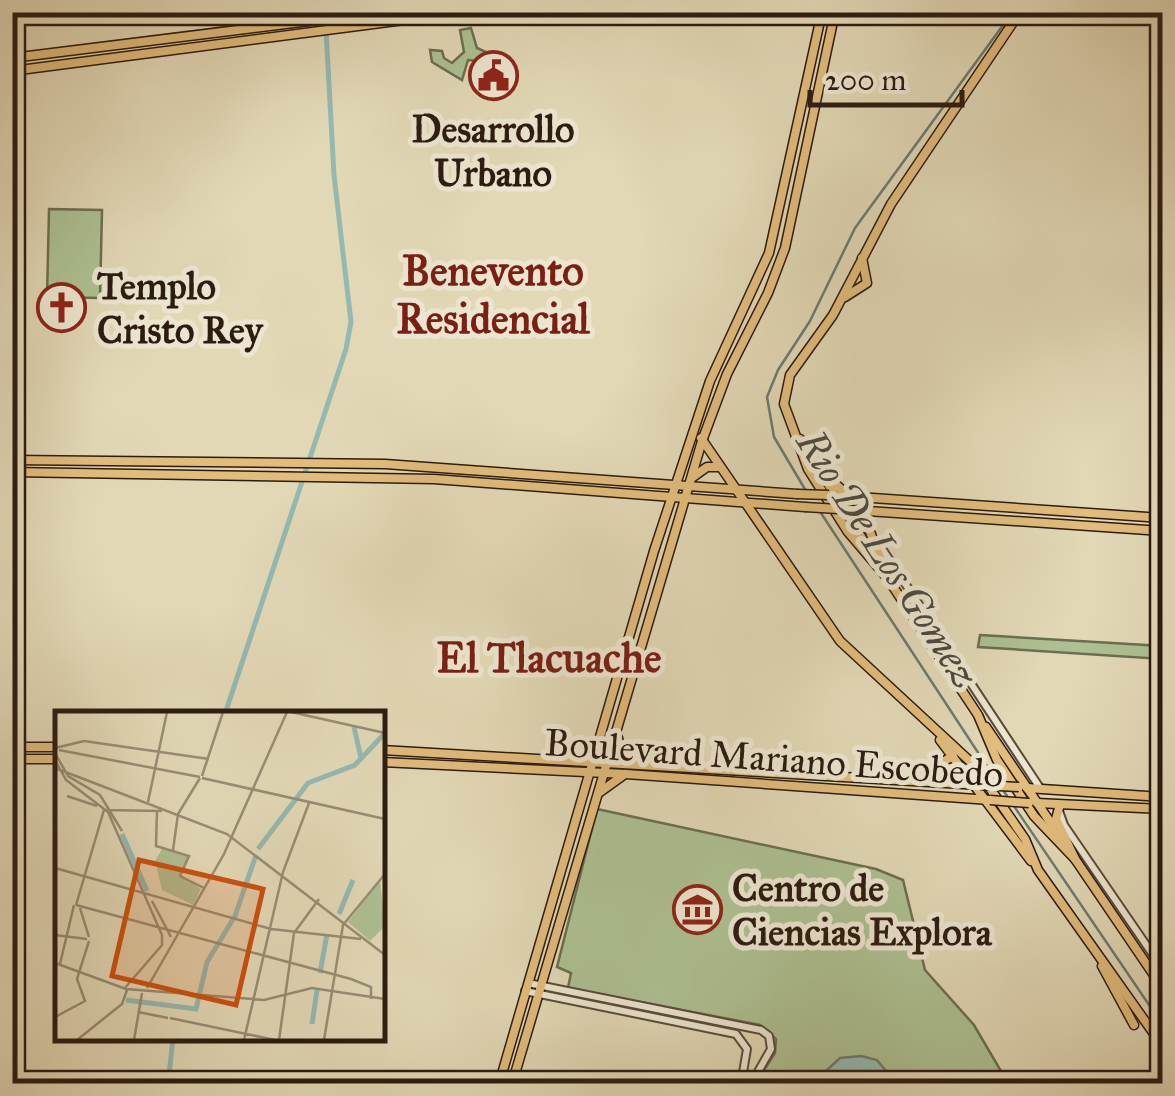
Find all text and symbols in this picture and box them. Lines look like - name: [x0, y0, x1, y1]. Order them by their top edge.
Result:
- scale bar: [810, 45, 962, 107]
- public building icon: Desarrollo Urbano: [467, 49, 519, 101]
- text: 200 m: [825, 62, 906, 98]
- place label: Desarrollo Urbano: [411, 106, 575, 196]
- district label: Benevento Residencial: [396, 245, 590, 345]
- place label: Templo Cristo Rey: [97, 263, 264, 353]
- church icon: Templo Cristo Rey: [36, 282, 88, 334]
- water label: Rio De Los Gomez: [785, 419, 990, 697]
- district label: El Tlacuache: [437, 632, 661, 684]
- inset map: [55, 711, 385, 1041]
- street label: Boulevard Mariano Escobedo: [543, 719, 1005, 797]
- place label: Centro de Ciencias Explora: [732, 865, 993, 955]
- museum icon: Centro de Ciencias Explora: [671, 884, 723, 936]

